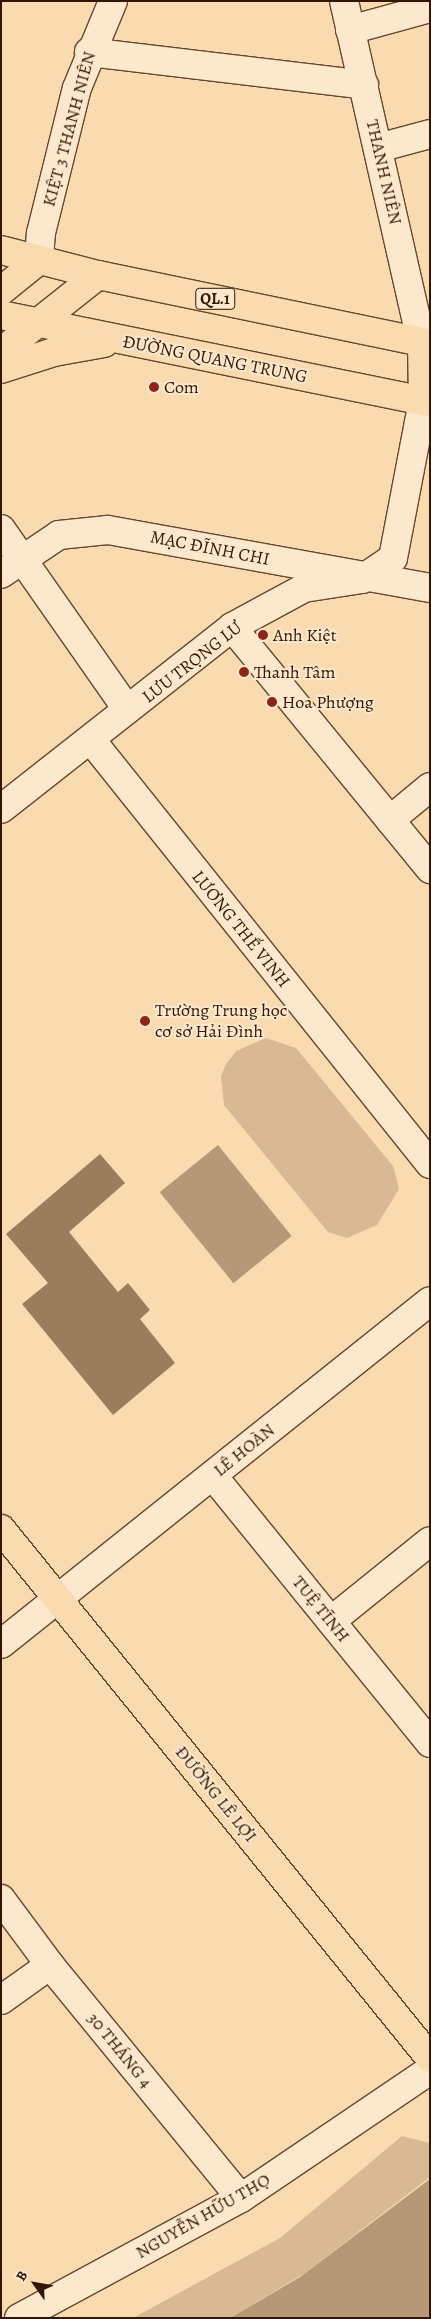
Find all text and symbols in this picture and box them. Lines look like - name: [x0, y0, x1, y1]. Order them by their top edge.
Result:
- street label: KIỆT 3 THANH NIÊN: [38, 49, 100, 209]
- street label: THANH NIÊN: [361, 118, 407, 226]
- road number: QL.1: [195, 286, 235, 312]
- street label: ĐƯỜNG QUANG TRUNG: [121, 330, 309, 388]
- place label: Com: [164, 376, 199, 398]
- marker: Com: [148, 381, 160, 393]
- street label: MẠC ĐĨNH CHI: [148, 526, 272, 570]
- street label: LƯU TRỌNG LƯ: [138, 616, 246, 708]
- place label: Anh Kiệt: [273, 624, 337, 646]
- marker: Anh Kiệt: [257, 629, 269, 641]
- place label: Thanh Tâm: [254, 661, 336, 683]
- marker: Thanh Tâm: [238, 666, 250, 678]
- place label: Hoa Phượng: [282, 691, 374, 713]
- marker: Hoa Phượng: [266, 696, 278, 708]
- street label: LƯƠNG THẾ VINH: [187, 866, 295, 992]
- place label: Trường Trung học cơ sở Hải Đình: [155, 1000, 287, 1042]
- marker: Trường Trung học cơ sở Hải Đình: [139, 1015, 151, 1027]
- street label: LÊ HOÀN: [209, 1419, 279, 1481]
- street label: TUỆ TĨNH: [288, 1571, 354, 1647]
- street label: ĐƯỜNG LÊ LỢI: [171, 1741, 261, 1847]
- street label: 30 THÁNG 4: [83, 2008, 157, 2092]
- street label: NGUYỄN HỮU THỌ: [132, 2169, 274, 2263]
- north arrow: [10, 2259, 60, 2309]
- text: B: [11, 2267, 32, 2285]

